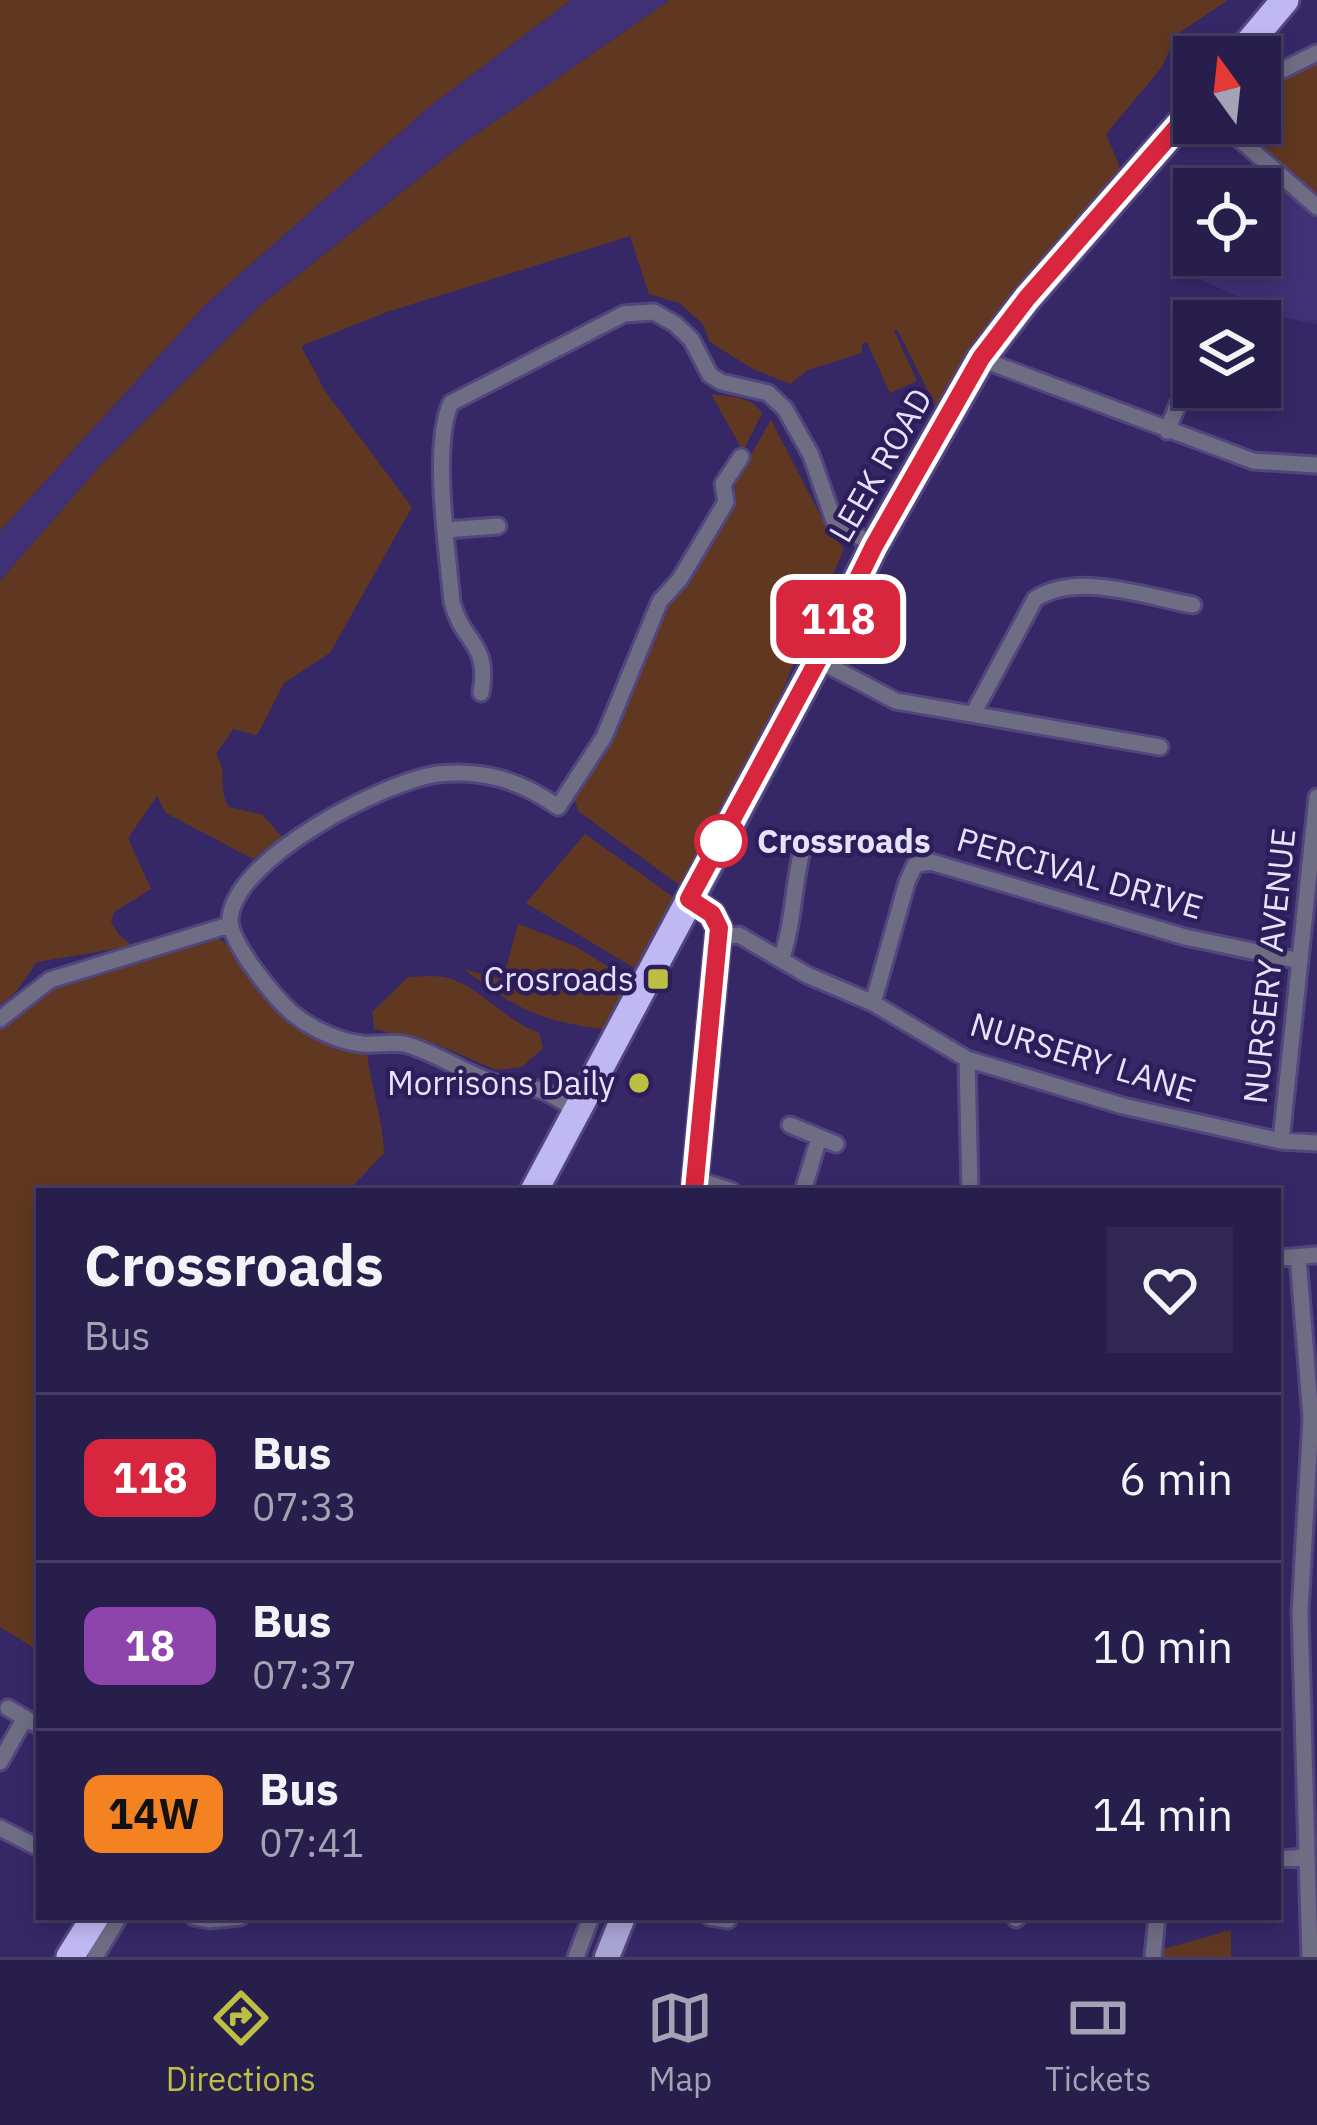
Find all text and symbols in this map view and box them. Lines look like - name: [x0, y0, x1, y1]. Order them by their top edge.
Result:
- north arrow: [1173, 36, 1281, 144]
- map controls: [1173, 36, 1281, 408]
- button: locate: [1173, 168, 1281, 276]
- button: layers: [1173, 300, 1281, 408]
- street label: LEEK ROAD: [818, 380, 941, 549]
- line badge: 118: [769, 580, 907, 658]
- text: 118: [800, 591, 876, 646]
- marker: Crossroads: [696, 816, 746, 866]
- street label: PERCIVAL DRIVE: [952, 817, 1208, 928]
- place label: Crossroads: [757, 819, 931, 862]
- street label: NURSERY AVENUE: [1233, 826, 1304, 1106]
- place label: Crosroads: [484, 957, 634, 1000]
- marker: Crosroads: [645, 966, 671, 992]
- street label: NURSERY LANE: [965, 1002, 1201, 1111]
- place label: Morrisons Daily: [387, 1061, 615, 1104]
- marker: Morrisons Daily: [626, 1070, 652, 1096]
- button: heart: [1107, 1227, 1233, 1353]
- text: Crossroads: [84, 1228, 384, 1302]
- text: Bus: [84, 1310, 151, 1361]
- text: Bus: [252, 1423, 332, 1481]
- text: 6 min: [1119, 1449, 1233, 1507]
- text: 118: [112, 1450, 188, 1505]
- text: 07:33: [252, 1481, 357, 1532]
- text: Bus: [252, 1591, 332, 1649]
- text: 10 min: [1092, 1617, 1233, 1675]
- text: 18: [125, 1618, 175, 1673]
- text: 07:37: [252, 1649, 357, 1700]
- text: Bus: [259, 1759, 339, 1817]
- text: 14 min: [1092, 1785, 1233, 1843]
- text: 14W: [108, 1786, 199, 1841]
- text: 07:41: [259, 1817, 364, 1868]
- tab: Directions: [166, 1985, 316, 2100]
- tab: Map: [647, 1985, 713, 2100]
- tab: Tickets: [1045, 1985, 1151, 2100]

